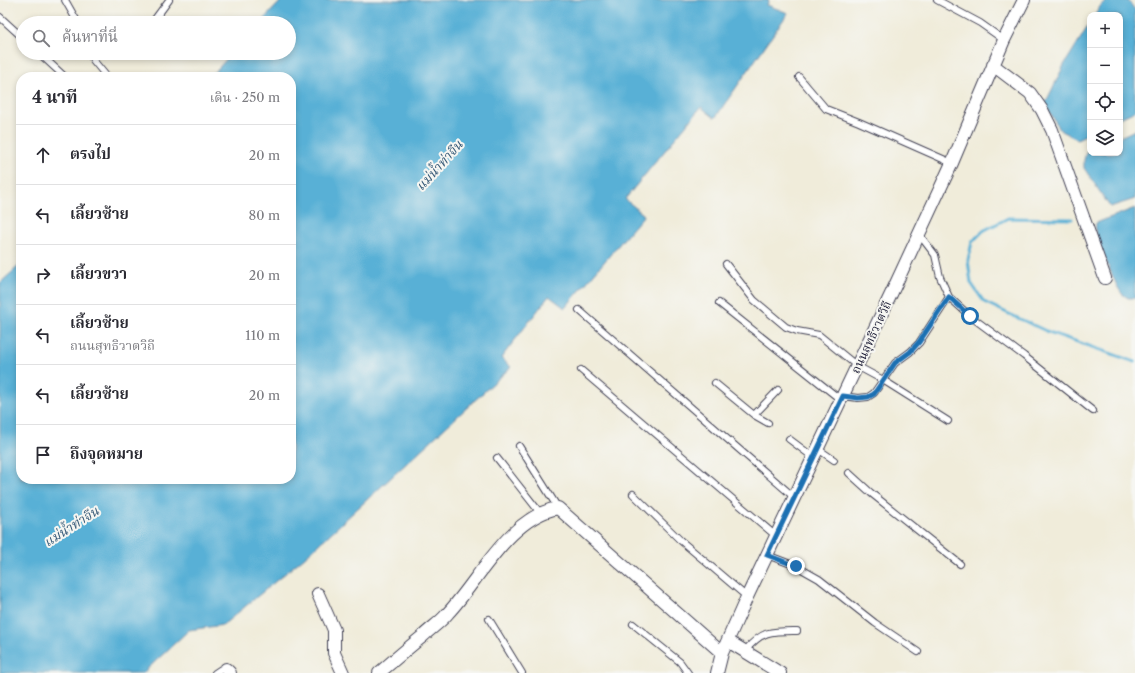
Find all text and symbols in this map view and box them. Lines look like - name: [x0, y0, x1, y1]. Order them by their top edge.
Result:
- map controls: [1087, 12, 1123, 156]
- button: +: [1087, 12, 1123, 48]
- search box: [16, 16, 296, 60]
- icon: search: [30, 27, 52, 49]
- text: ค้นหาที่นี่: [62, 27, 118, 46]
- button: −: [1087, 48, 1123, 84]
- button: locate: [1087, 84, 1123, 120]
- text: 4 นาที: [32, 87, 77, 107]
- text: เดิน · 250 m: [210, 89, 280, 105]
- button: layers: [1087, 120, 1123, 156]
- water label: แม่น้ำท่าจีน: [411, 136, 466, 194]
- icon: ahead: [32, 144, 54, 166]
- text: ตรงไป: [70, 144, 111, 163]
- text: 20 m: [249, 147, 280, 163]
- icon: left: [32, 204, 54, 226]
- text: เลี้ยวซ้าย: [70, 204, 129, 223]
- text: 80 m: [248, 207, 280, 223]
- icon: right: [32, 264, 54, 286]
- text: เลี้ยวขวา: [70, 264, 127, 283]
- text: 20 m: [249, 267, 280, 283]
- street label: ถนนสุทธิวาตวิถี: [848, 298, 895, 376]
- route start: [961, 307, 979, 325]
- text: เลี้ยวซ้าย: [70, 313, 129, 332]
- icon: left: [32, 324, 54, 346]
- text: 110 m: [245, 327, 280, 343]
- text: ถนนสุทธิวาตวิถี: [70, 337, 155, 353]
- icon: left: [32, 384, 54, 406]
- text: เลี้ยวซ้าย: [70, 384, 129, 403]
- text: 20 m: [249, 387, 280, 403]
- icon: arrive: [32, 444, 54, 466]
- text: ถึงจุดหมาย: [70, 444, 143, 463]
- water label: แม่น้ำท่าจีน: [40, 501, 102, 550]
- route end: [787, 557, 805, 575]

